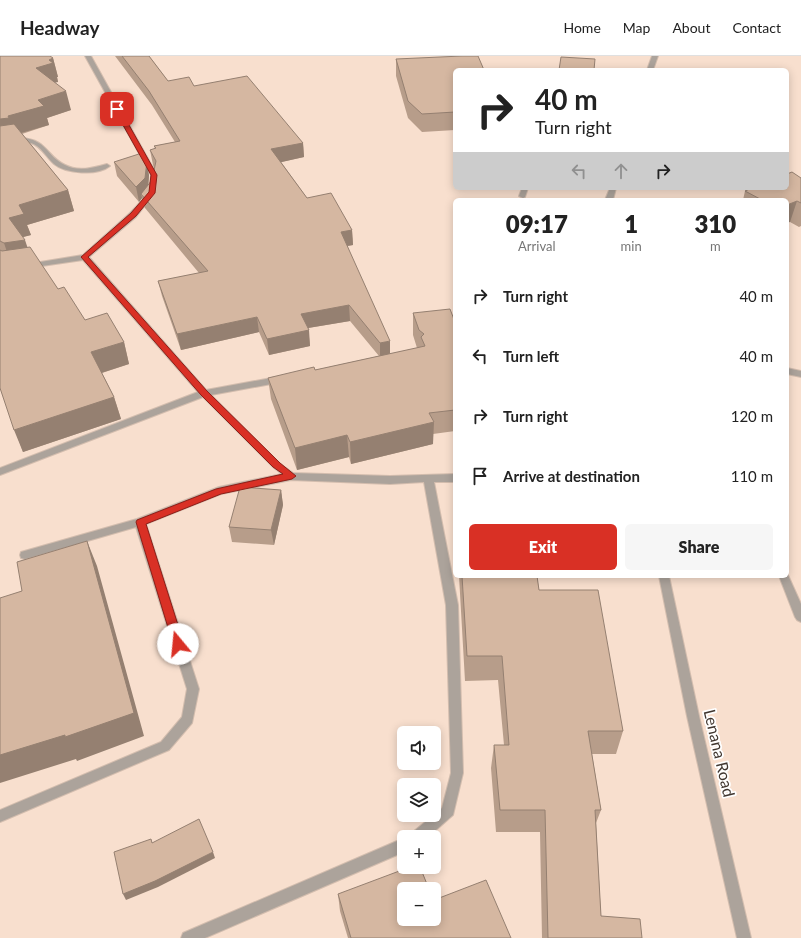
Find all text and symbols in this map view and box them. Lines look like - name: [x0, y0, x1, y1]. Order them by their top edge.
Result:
- text: Headway: [20, 16, 99, 39]
- text: Home: [563, 19, 601, 36]
- text: Map: [623, 19, 650, 36]
- text: About: [672, 19, 710, 36]
- text: Contact: [732, 19, 781, 36]
- text: 40 m: [535, 82, 598, 116]
- icon: right: [469, 84, 521, 136]
- pin: [100, 92, 134, 126]
- icon: arrive: [106, 98, 128, 120]
- text: Turn right: [535, 116, 612, 138]
- icon: left: [568, 160, 590, 182]
- icon: ahead: [610, 160, 632, 182]
- icon: right: [652, 160, 674, 182]
- text: 09:17: [506, 209, 568, 238]
- text: 1: [624, 209, 638, 238]
- text: 310: [694, 209, 736, 238]
- text: Arrival: [518, 238, 556, 254]
- text: min: [621, 238, 642, 254]
- text: m: [710, 238, 721, 254]
- icon: right: [469, 285, 491, 307]
- text: Turn right: [503, 287, 568, 305]
- text: 40 m: [739, 287, 773, 305]
- icon: left: [469, 345, 491, 367]
- text: Turn left: [503, 347, 559, 365]
- text: 40 m: [739, 347, 773, 365]
- icon: right: [469, 405, 491, 427]
- text: Turn right: [503, 407, 568, 425]
- text: 120 m: [731, 407, 773, 425]
- icon: arrive: [469, 465, 491, 487]
- text: Arrive at destination: [503, 467, 640, 485]
- text: 110 m: [731, 467, 773, 485]
- button: Exit: [469, 524, 617, 570]
- button: Share: [625, 524, 773, 570]
- position arrow: [157, 623, 199, 665]
- street label: Lenana Road: [701, 707, 739, 799]
- map controls: [397, 726, 441, 926]
- button: sound: [397, 726, 441, 770]
- button: layers: [397, 778, 441, 822]
- button: +: [397, 830, 441, 874]
- button: −: [397, 882, 441, 926]

